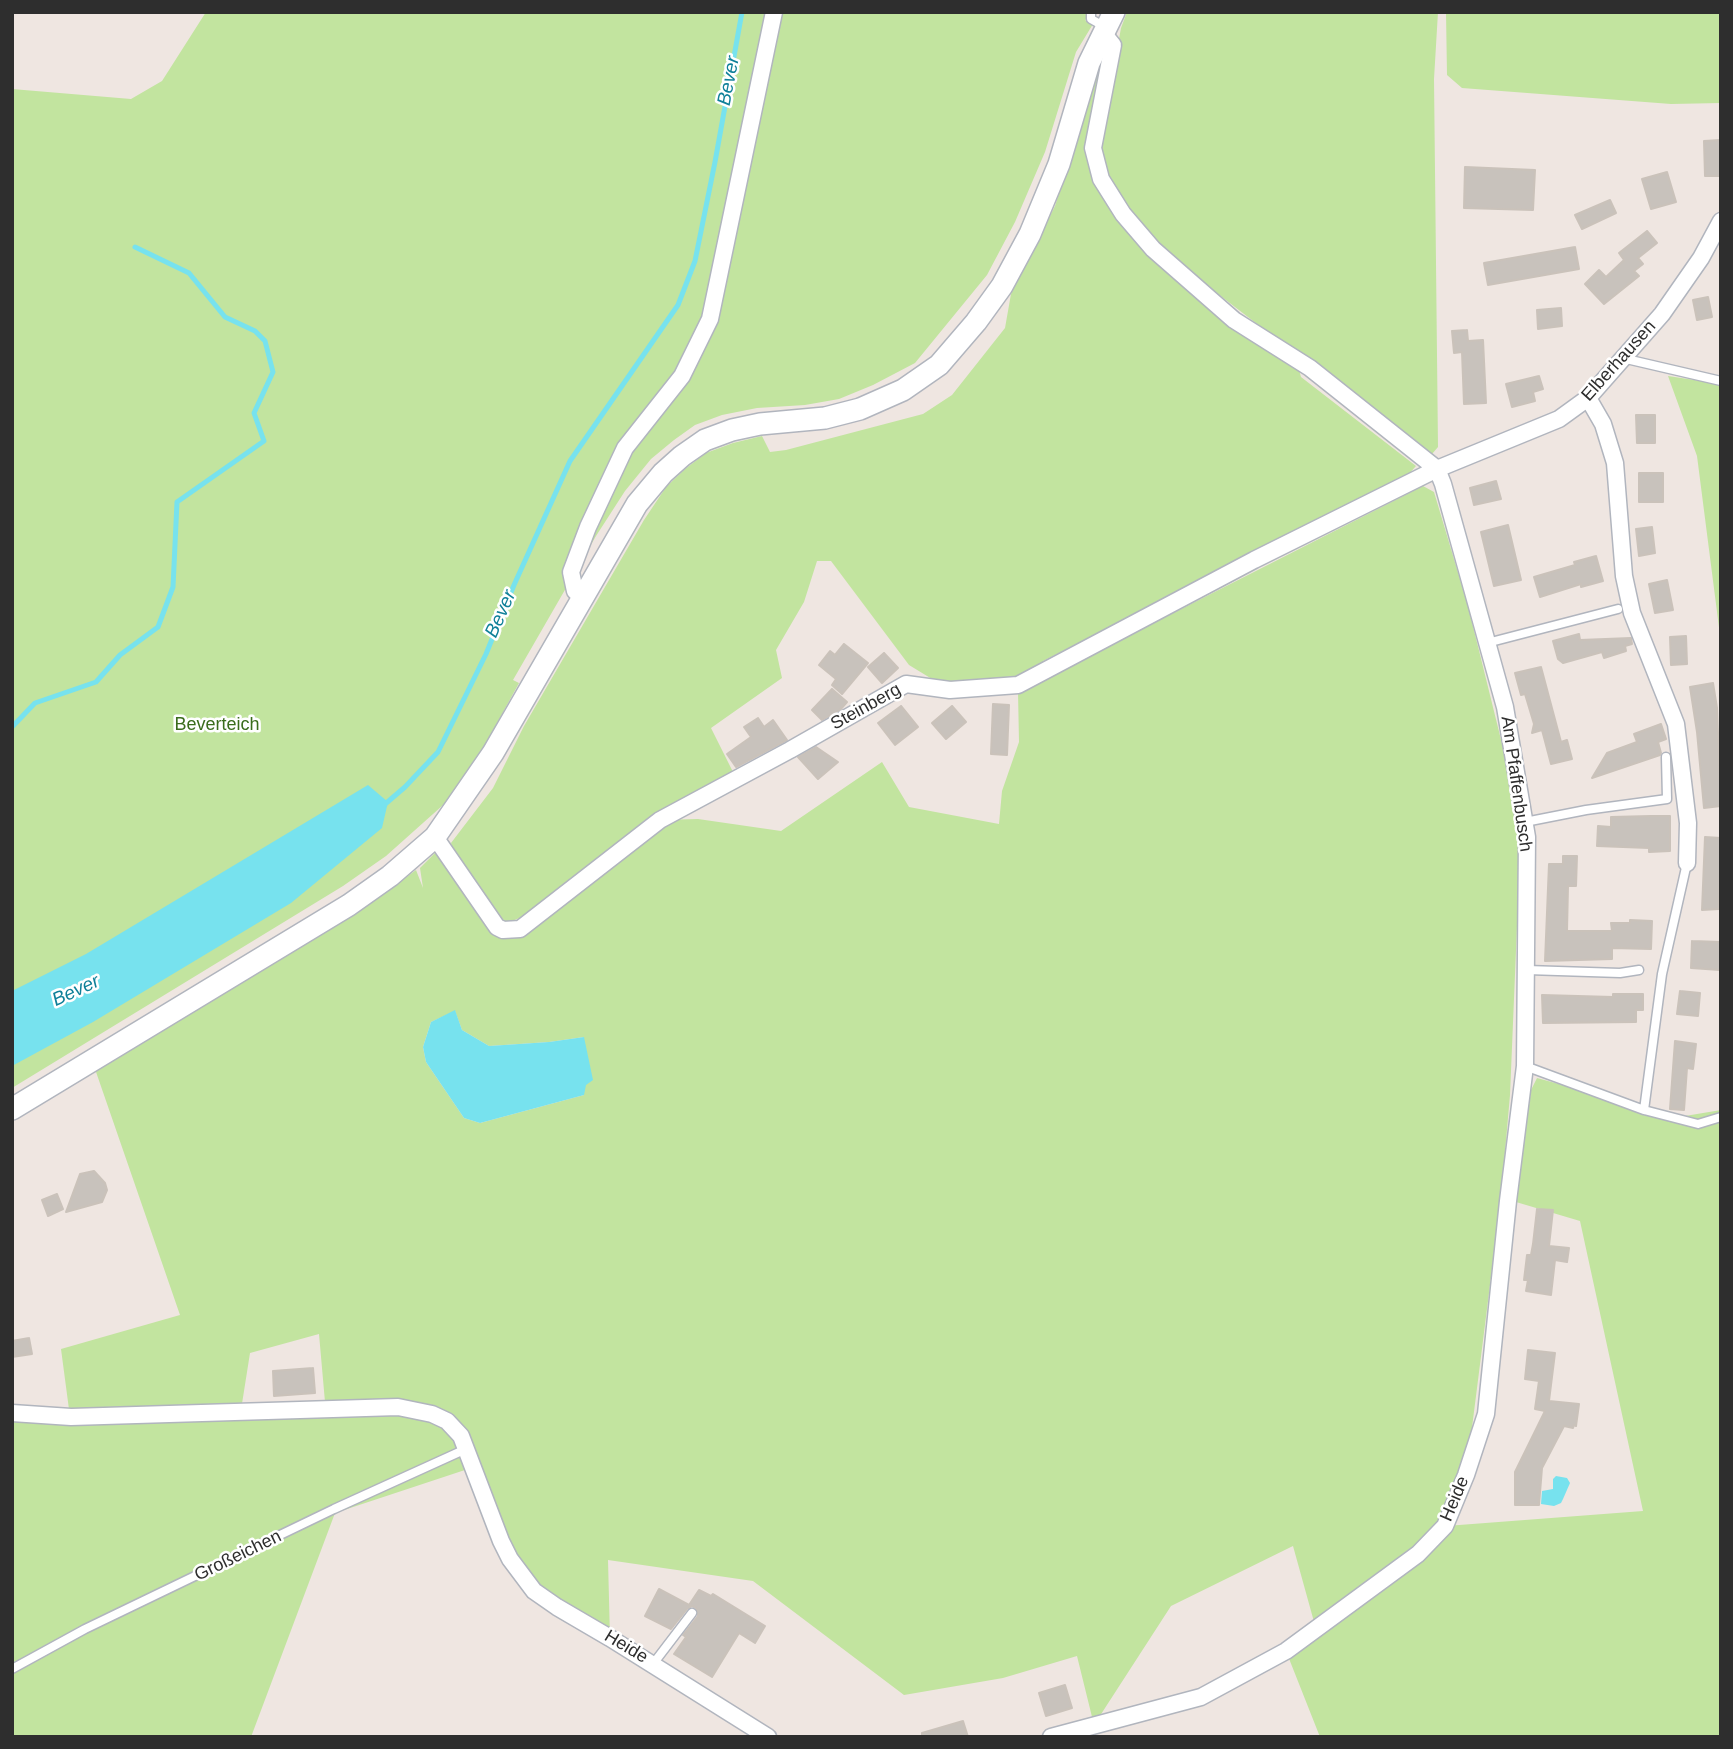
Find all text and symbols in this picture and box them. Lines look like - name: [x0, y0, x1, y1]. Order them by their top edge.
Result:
- water label: Bever: [713, 54, 745, 108]
- street label: Elberhausen: [1577, 316, 1661, 406]
- water label: Bever: [480, 587, 522, 641]
- street label: Steinberg: [827, 679, 905, 735]
- park label: Beverteich: [174, 714, 260, 736]
- street label: Am Pfaffenbusch: [1496, 715, 1536, 853]
- water label: Bever: [49, 970, 103, 1012]
- street label: Heide: [1436, 1473, 1474, 1525]
- street label: Großeichen: [191, 1526, 285, 1586]
- street label: Heide: [600, 1626, 652, 1668]

